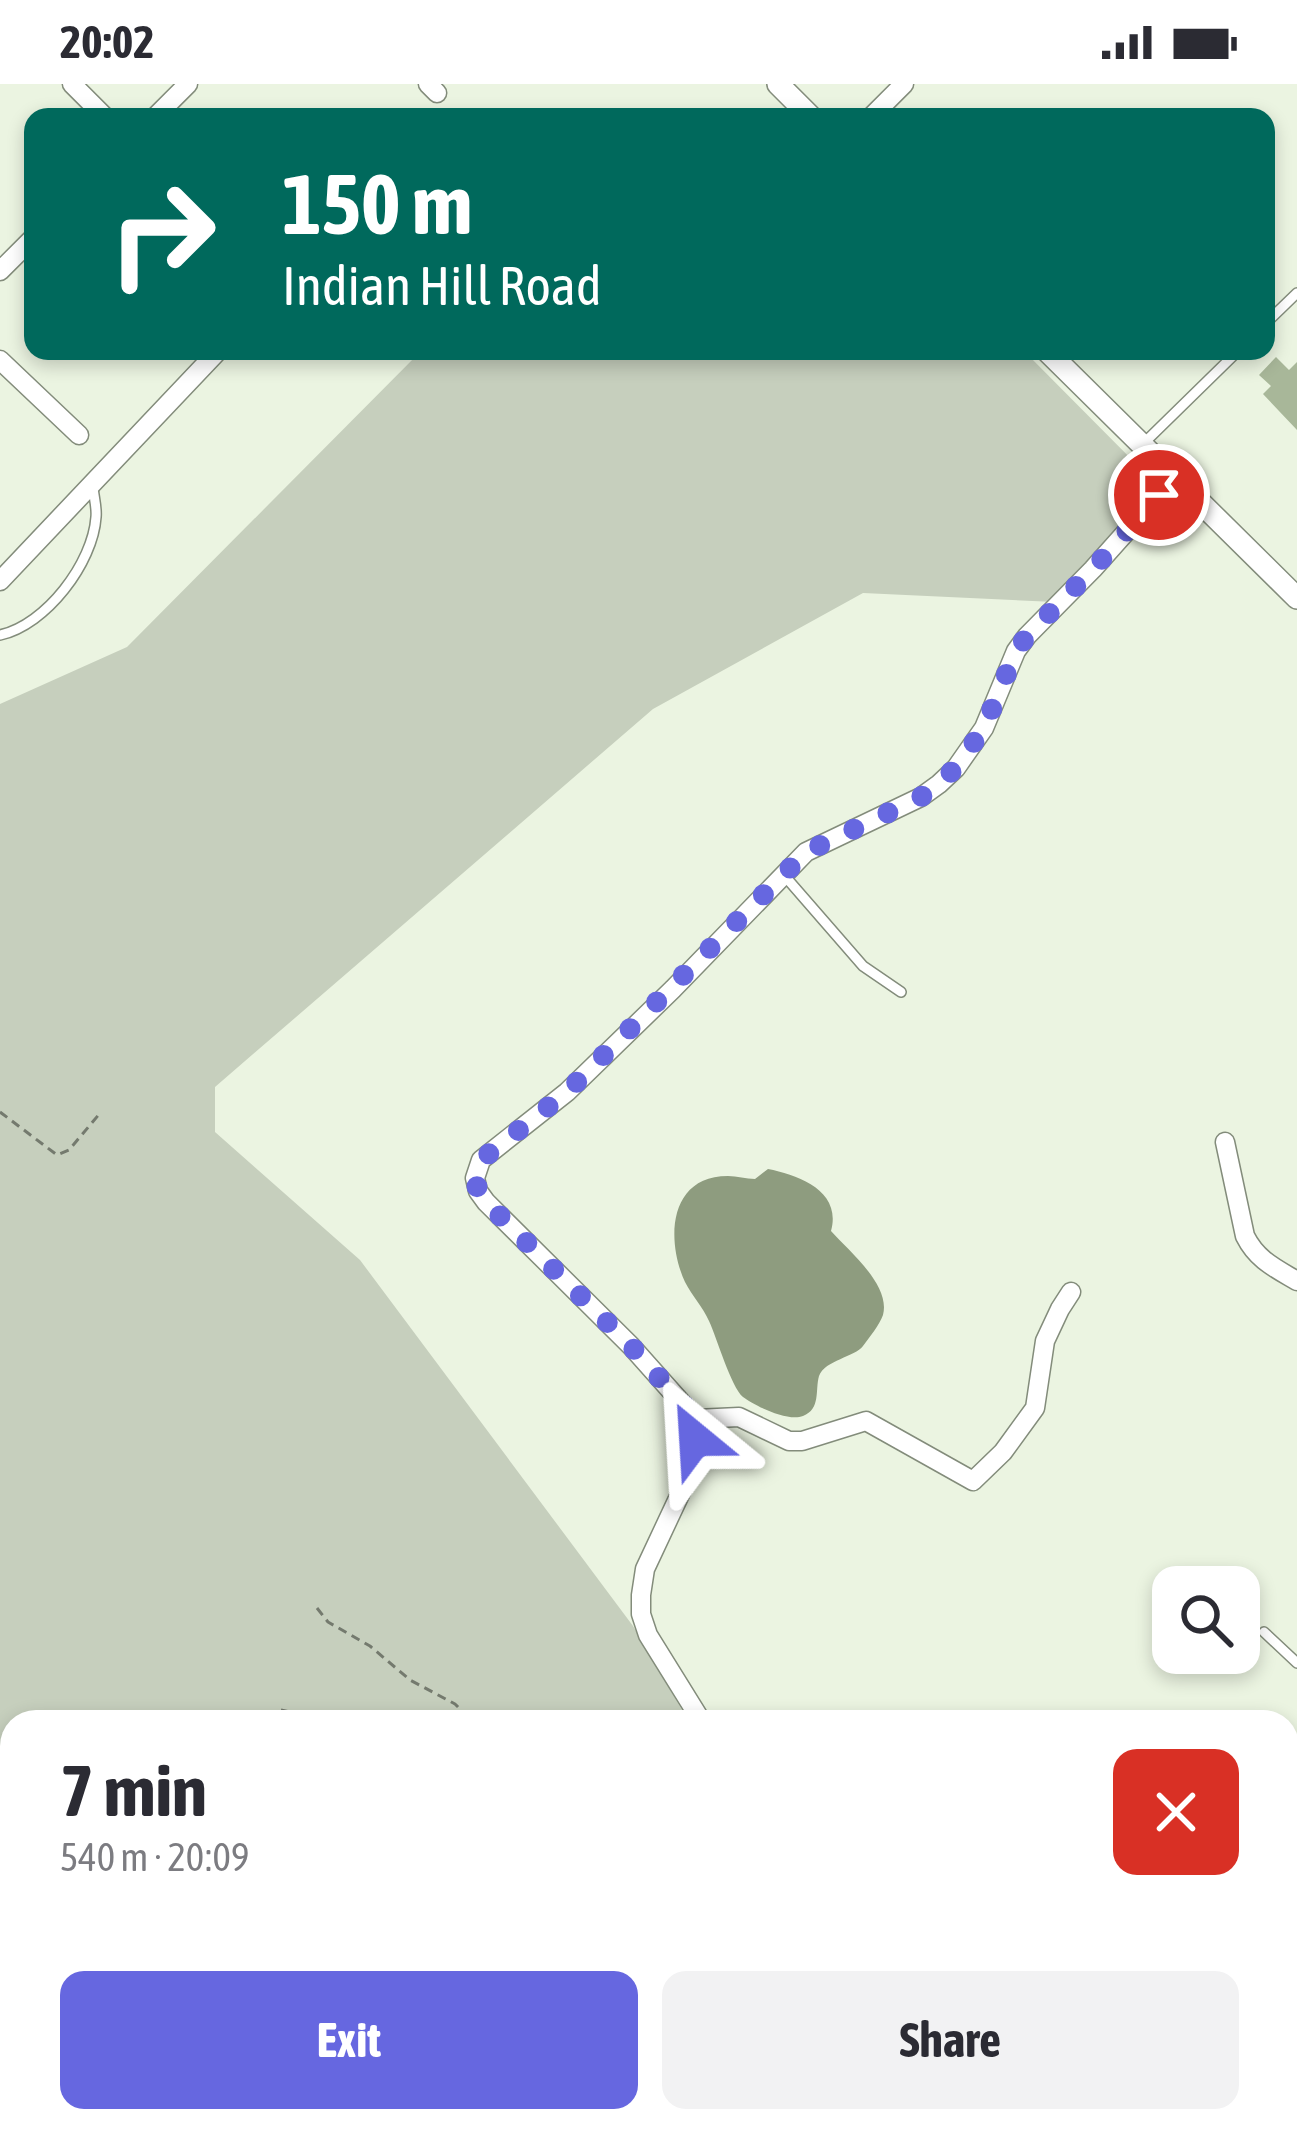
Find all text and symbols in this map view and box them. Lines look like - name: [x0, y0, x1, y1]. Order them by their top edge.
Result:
- text: 20:02: [60, 16, 154, 68]
- icon: right: [84, 156, 240, 312]
- text: 150 m: [282, 156, 472, 252]
- text: Indian Hill Road: [282, 255, 602, 316]
- pin: [1108, 444, 1210, 546]
- icon: arrive: [1126, 462, 1192, 528]
- position arrow: [632, 1376, 758, 1502]
- map controls: [1152, 1566, 1260, 1674]
- button: search: [1152, 1566, 1260, 1674]
- text: 7 min: [60, 1749, 207, 1831]
- button: close: [1113, 1749, 1239, 1875]
- text: 540 m · 20:09: [60, 1835, 249, 1879]
- button: Exit: [60, 1971, 638, 2109]
- button: Share: [662, 1971, 1239, 2109]

